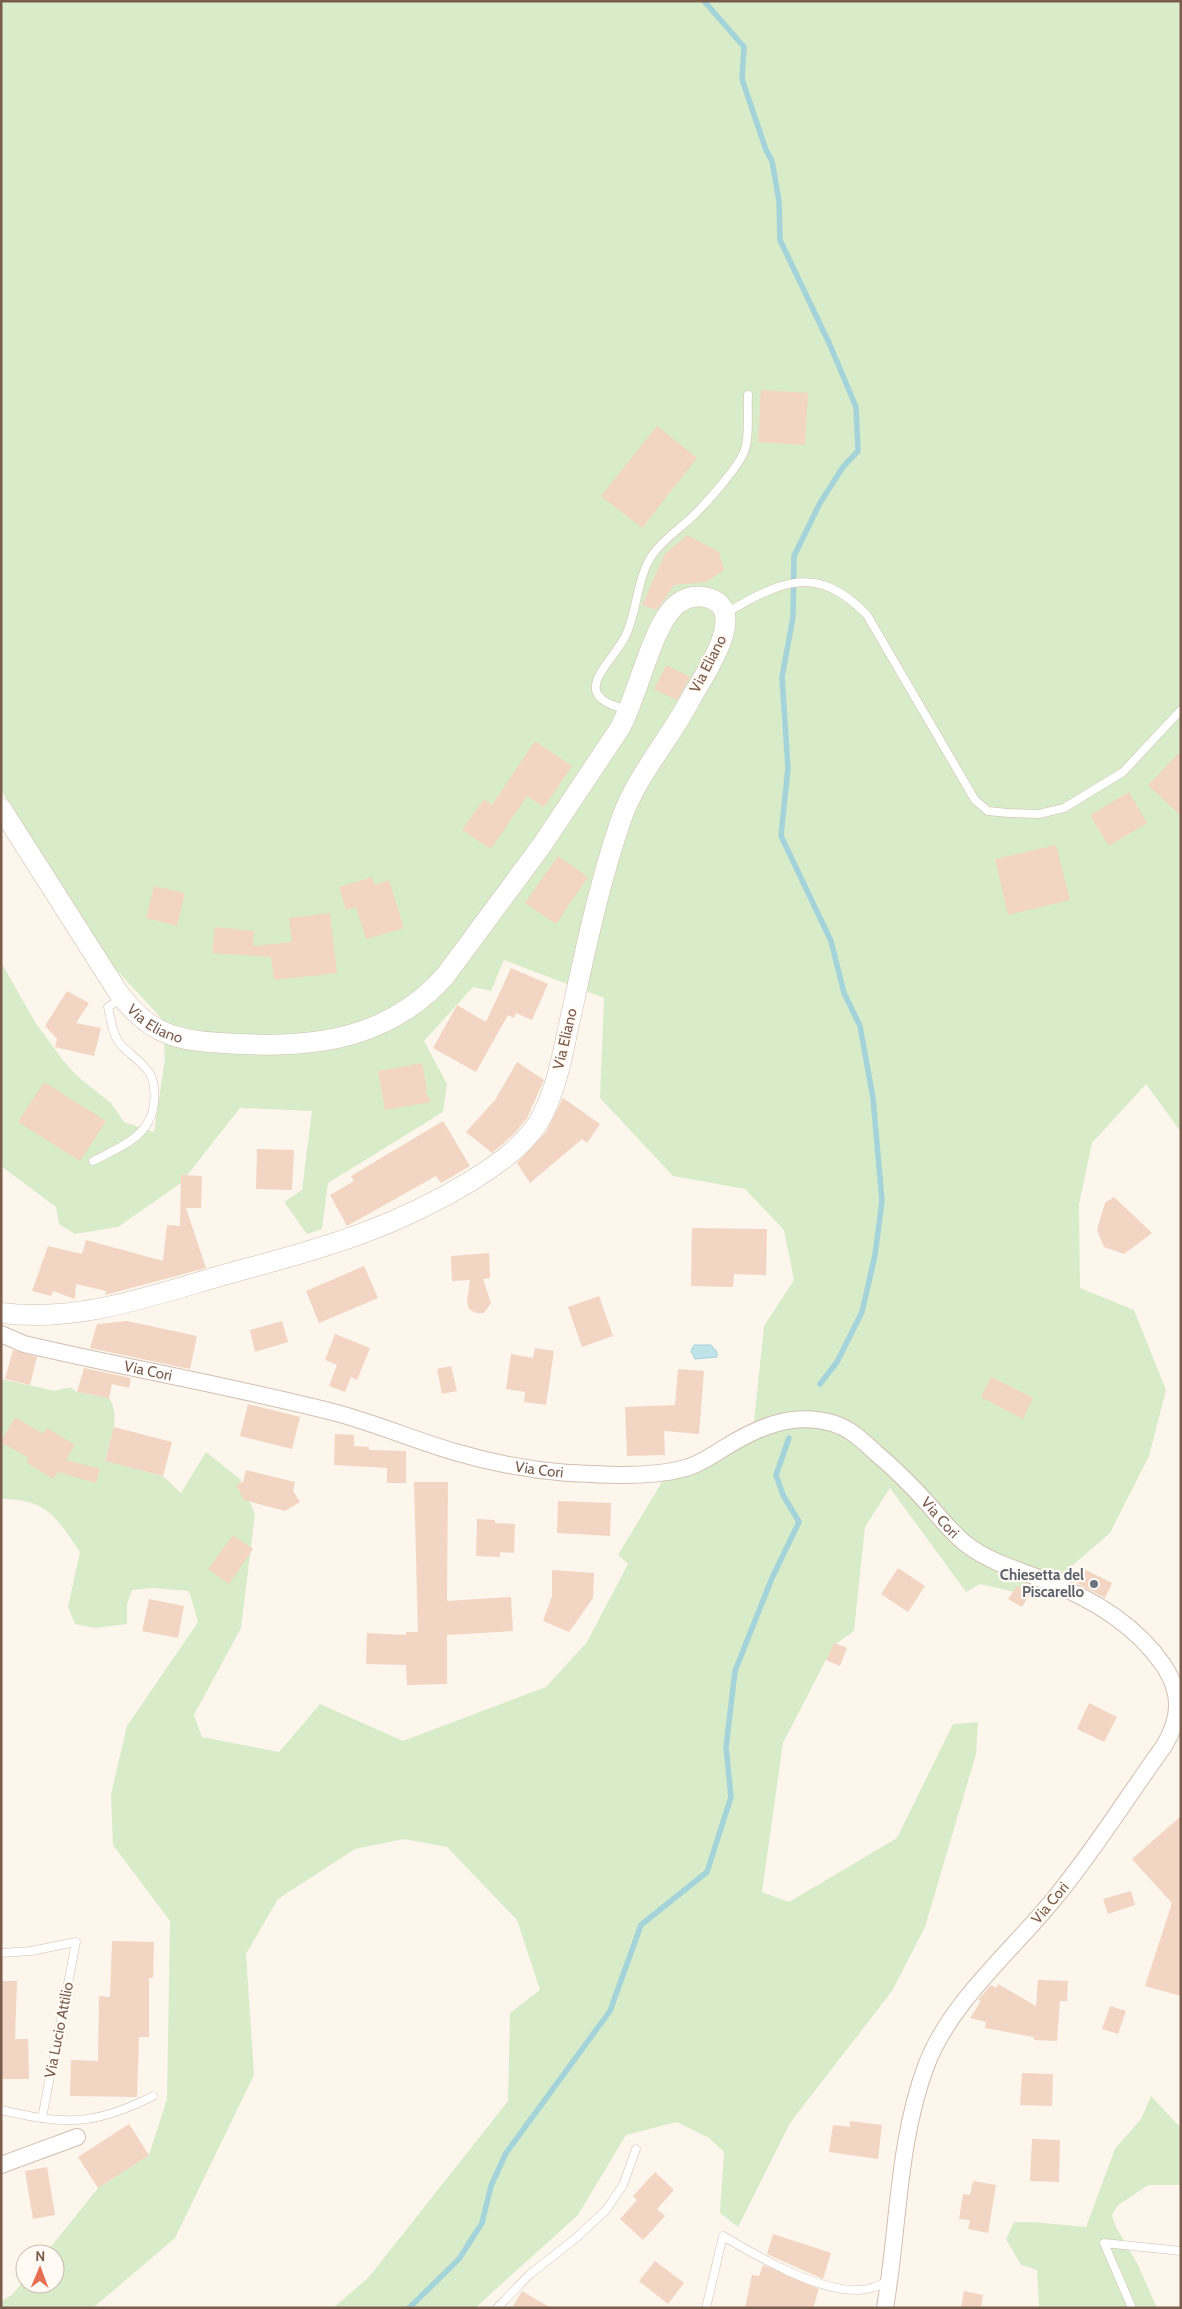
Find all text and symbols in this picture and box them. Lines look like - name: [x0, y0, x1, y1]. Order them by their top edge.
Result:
- street label: Via Eliano: [686, 632, 730, 696]
- street label: Via Eliano: [123, 1000, 185, 1047]
- street label: Via Eliano: [549, 1007, 581, 1071]
- street label: Via Cori: [122, 1357, 174, 1385]
- street label: Via Cori: [514, 1457, 564, 1482]
- street label: Via Cori: [917, 1493, 963, 1542]
- place label: Chiesetta del Piscarello: [1000, 1566, 1084, 1601]
- marker: Chiesetta del Piscarello: [1088, 1578, 1100, 1590]
- street label: Via Cori: [1027, 1879, 1073, 1927]
- street label: Via Lucio Attilio: [41, 1980, 77, 2080]
- north arrow: [15, 2244, 65, 2294]
- text: N: [35, 2247, 45, 2265]

